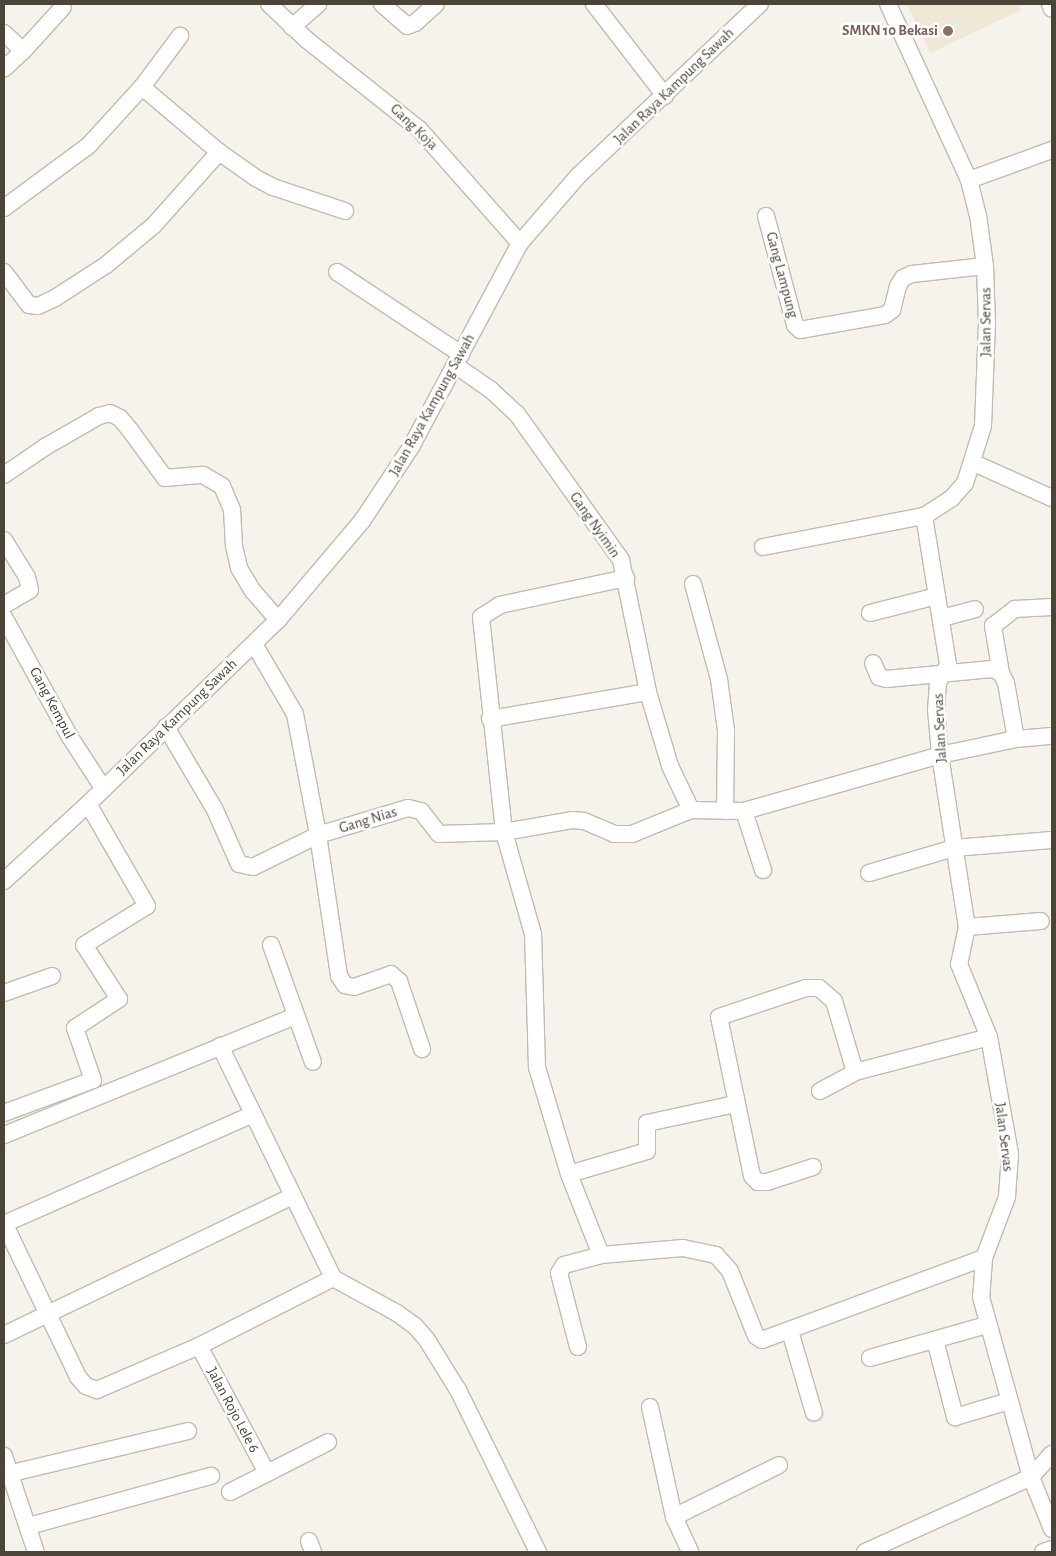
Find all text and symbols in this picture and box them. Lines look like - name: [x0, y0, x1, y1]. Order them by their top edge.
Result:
- place label: SMKN 10 Bekasi: [842, 22, 938, 40]
- street label: Jalan Raya Kampung Sawah: [610, 24, 738, 148]
- marker: SMKN 10 Bekasi: [942, 25, 954, 37]
- street label: Gang Koja: [386, 100, 442, 154]
- street label: Gang Lampung: [762, 230, 802, 320]
- street label: Jalan Servas: [977, 287, 995, 357]
- street label: Jalan Raya Kampung Sawah: [385, 331, 479, 479]
- street label: Gang Nyimin: [566, 489, 624, 561]
- street label: Jalan Raya Kampung Sawah: [113, 655, 241, 779]
- street label: Gang Kempul: [26, 664, 78, 742]
- street label: Jalan Servas: [929, 693, 951, 763]
- street label: Gang Nias: [337, 803, 399, 837]
- street label: Jalan Servas: [991, 1102, 1017, 1172]
- street label: Jalan Rojo Lele 6: [203, 1364, 263, 1456]

